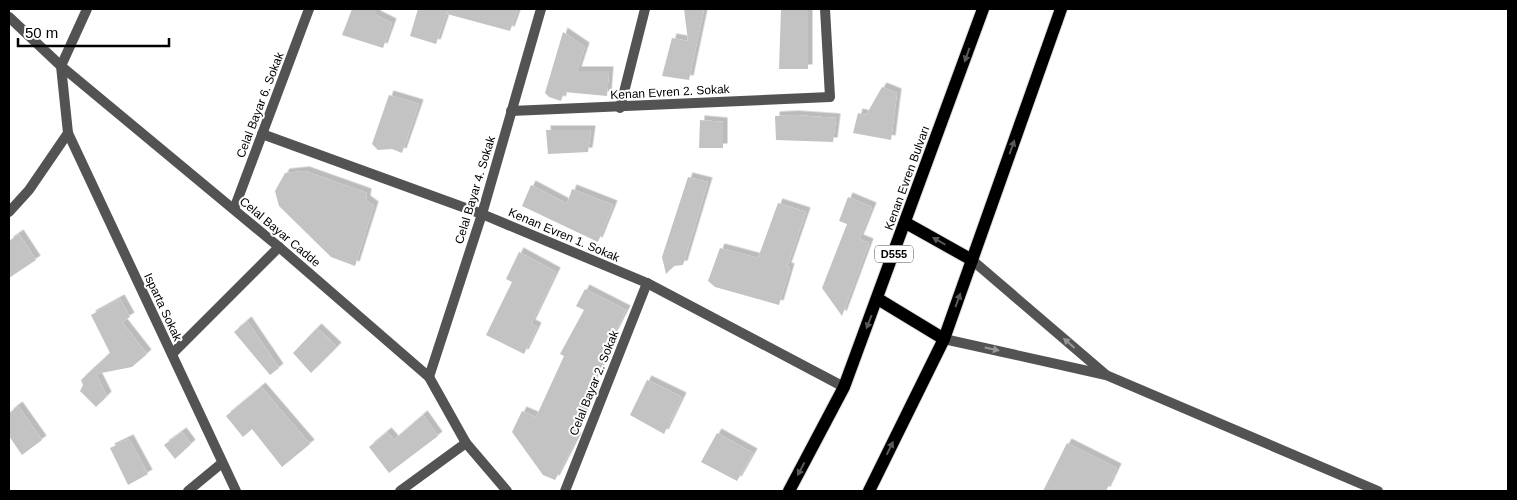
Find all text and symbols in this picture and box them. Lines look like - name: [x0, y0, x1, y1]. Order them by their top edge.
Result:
- scale bar: [18, 15, 169, 47]
- text: 50 m: [25, 24, 58, 41]
- one-way arrow: [963, 47, 970, 62]
- street label: Celal Bayar 6. Sokak: [233, 49, 287, 160]
- street label: Kenan Evren 2. Sokak: [610, 82, 731, 102]
- street label: Kenan Evren Bulvarı: [882, 124, 932, 232]
- street label: Celal Bayar 4. Sokak: [452, 133, 498, 246]
- one-way arrow: [1008, 139, 1016, 154]
- street label: Celal Bayar Cadde: [237, 194, 323, 270]
- street label: Kenan Evren 1. Sokak: [506, 205, 623, 265]
- one-way arrow: [932, 237, 946, 246]
- road number: D555: [875, 245, 913, 262]
- street label: Isparta Sokak: [141, 271, 185, 344]
- one-way arrow: [954, 292, 962, 307]
- one-way arrow: [865, 315, 873, 330]
- street label: Celal Bayar 2. Sokak: [567, 328, 622, 438]
- one-way arrow: [1063, 338, 1076, 349]
- one-way arrow: [984, 346, 1000, 354]
- one-way arrow: [886, 440, 894, 455]
- one-way arrow: [797, 462, 805, 477]

